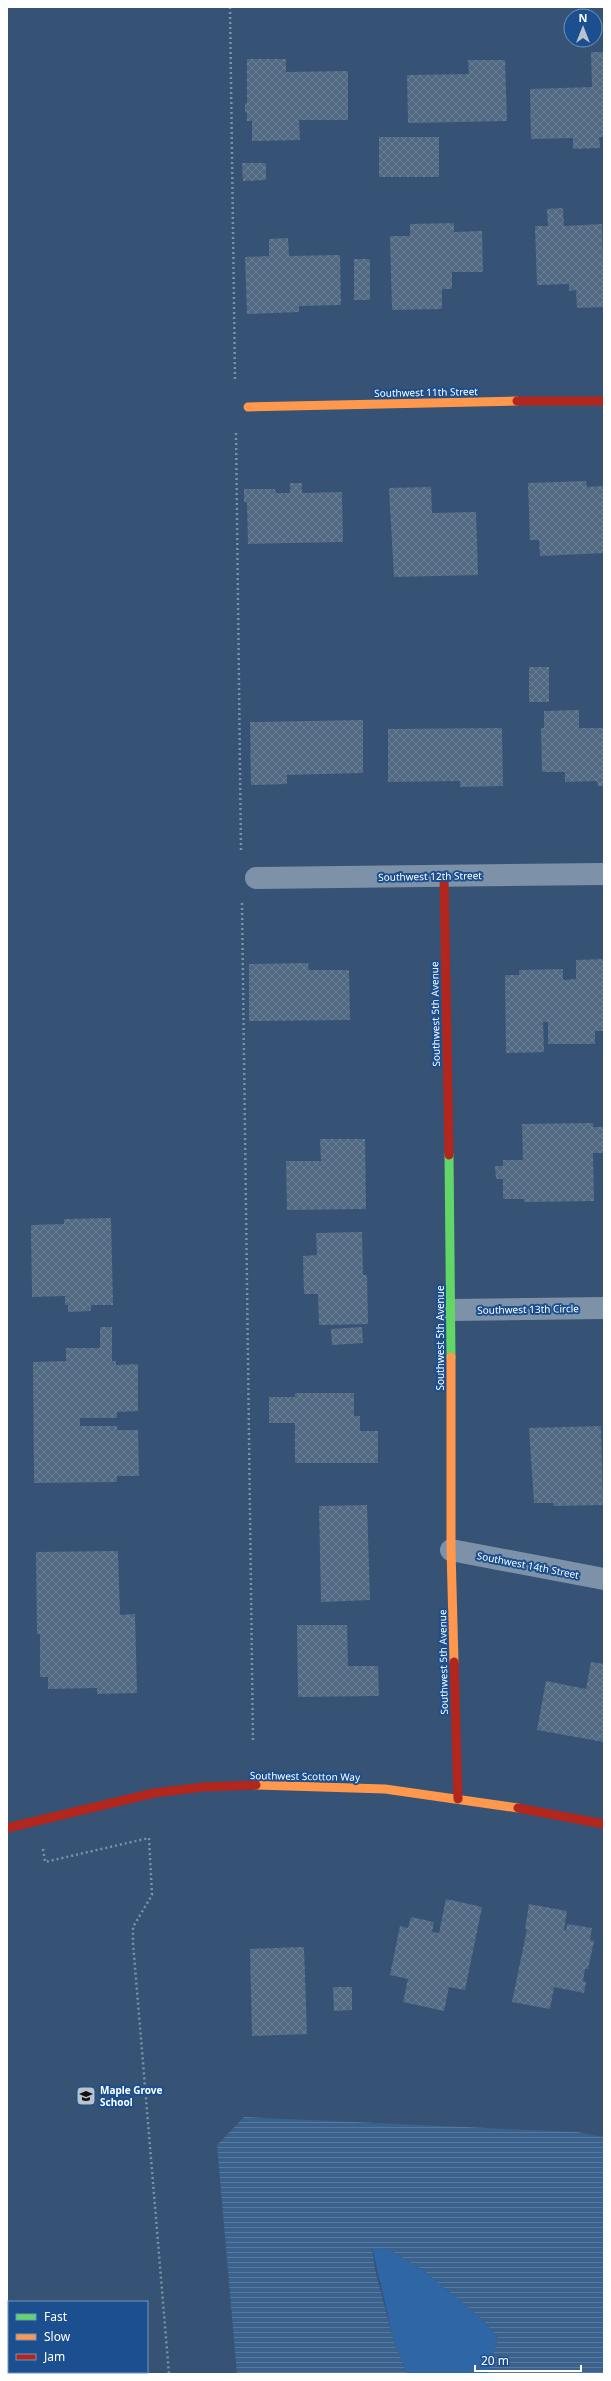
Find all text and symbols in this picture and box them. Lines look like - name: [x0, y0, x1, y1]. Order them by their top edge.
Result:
- north arrow: [563, 8, 603, 48]
- text: N: [579, 10, 587, 25]
- street label: Southwest 11th Street: [374, 384, 478, 400]
- street label: Southwest 12th Street: [378, 868, 482, 884]
- street label: Southwest 5th Avenue: [427, 961, 443, 1067]
- street label: Southwest 5th Avenue: [433, 1285, 447, 1391]
- street label: Southwest 13th Circle: [477, 1301, 579, 1317]
- street label: Southwest 14th Street: [476, 1548, 581, 1582]
- street label: Southwest 5th Avenue: [435, 1609, 451, 1715]
- street label: Southwest Scotton Way: [250, 1768, 361, 1784]
- place label: Maple Grove School: [100, 2083, 163, 2109]
- school or university icon: Maple Grove School: [75, 2085, 97, 2107]
- legend: [8, 2301, 148, 2373]
- text: Fast: [44, 2308, 68, 2325]
- text: Slow: [44, 2328, 71, 2345]
- scale bar: [475, 2347, 581, 2373]
- text: Jam: [43, 2348, 65, 2365]
- text: 20 m: [481, 2352, 509, 2369]

